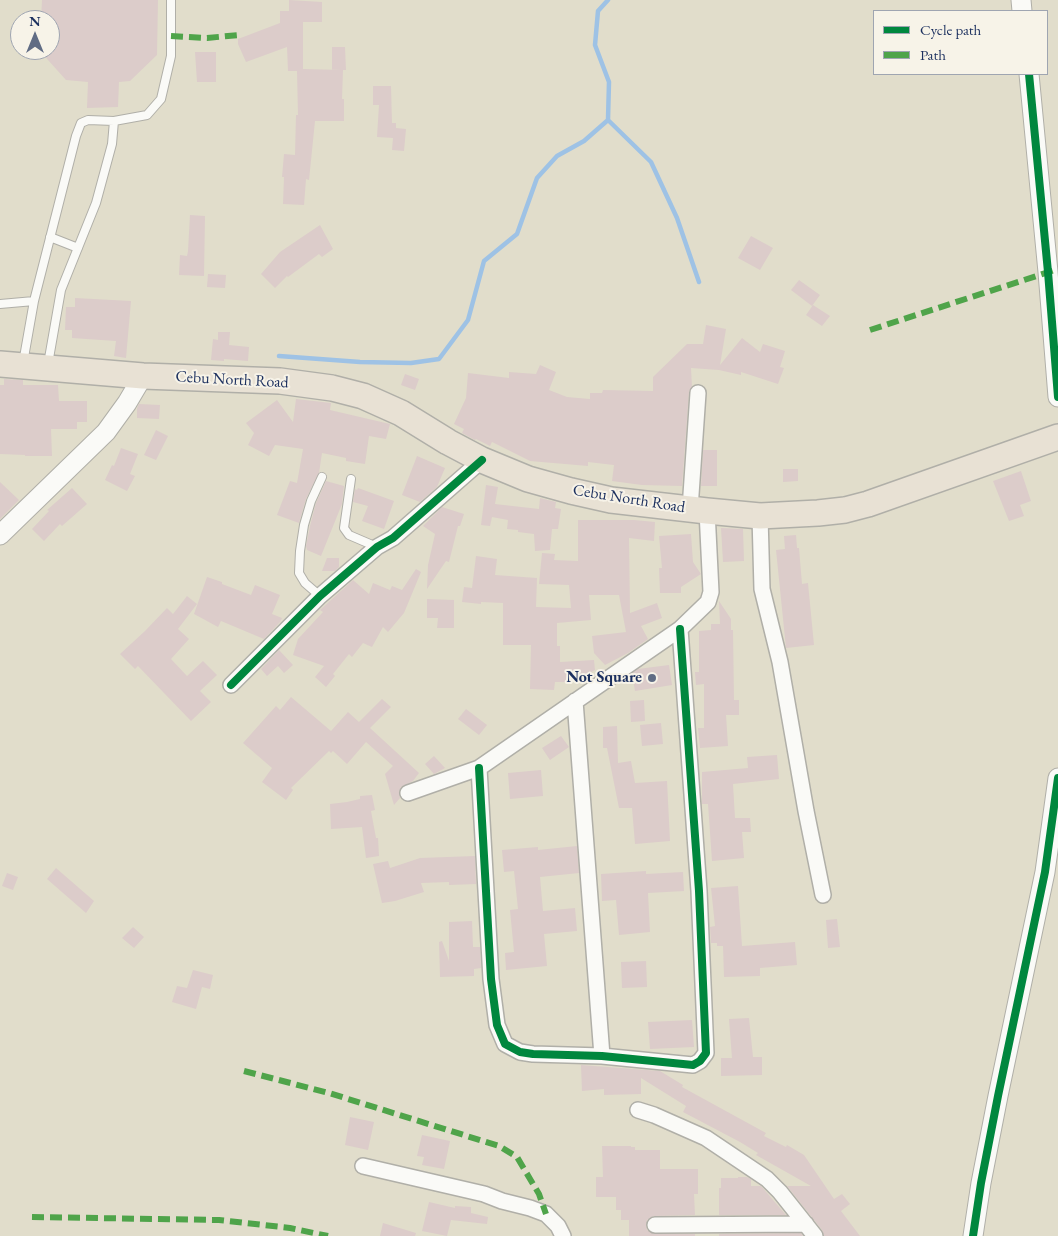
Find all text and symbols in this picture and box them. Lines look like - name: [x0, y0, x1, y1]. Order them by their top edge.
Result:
- north arrow: [10, 10, 60, 60]
- legend: [873, 10, 1048, 75]
- text: N: [29, 12, 41, 30]
- text: Cycle path: [920, 20, 981, 39]
- text: Path: [920, 45, 946, 64]
- street label: Cebu North Road: [175, 367, 289, 393]
- street label: Cebu North Road: [572, 481, 686, 517]
- place label: Not Square: [566, 668, 642, 688]
- marker: Not Square: [646, 672, 658, 684]

